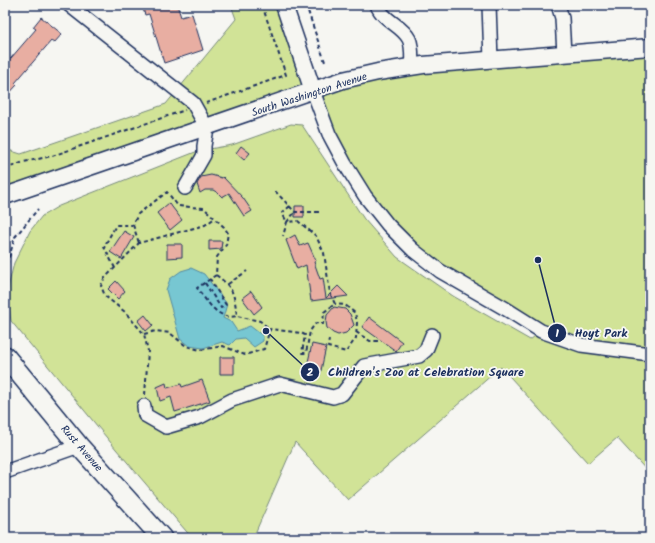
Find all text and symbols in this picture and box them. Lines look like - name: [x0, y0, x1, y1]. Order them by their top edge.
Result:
- street label: South Washington Avenue: [249, 68, 369, 122]
- callout: Hoyt Park: [547, 321, 636, 345]
- text: 1: [555, 324, 559, 343]
- text: Hoyt Park: [575, 324, 628, 343]
- callout: Children's Zoo at Celebration Square: [300, 360, 532, 384]
- text: 2: [307, 363, 314, 382]
- text: Children's Zoo at Celebration Square: [328, 363, 524, 382]
- street label: Rust Avenue: [56, 421, 107, 476]

